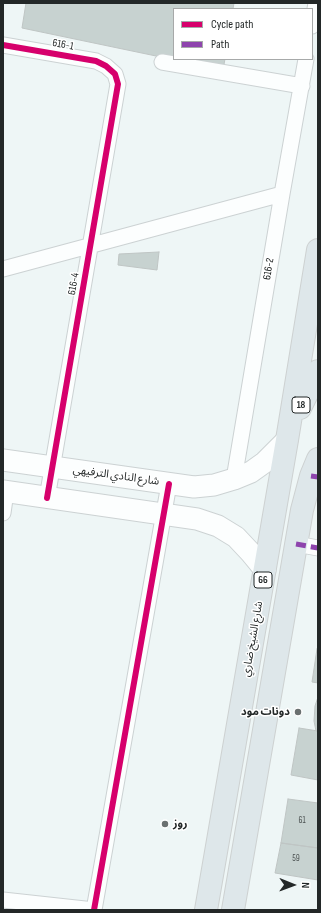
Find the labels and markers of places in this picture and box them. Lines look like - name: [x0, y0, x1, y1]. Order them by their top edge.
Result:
- place label: دونات مود: [241, 705, 290, 719]
- marker: دونات مود: [293, 707, 303, 717]
- place label: روز: [173, 817, 187, 831]
- marker: روز: [160, 819, 170, 829]

